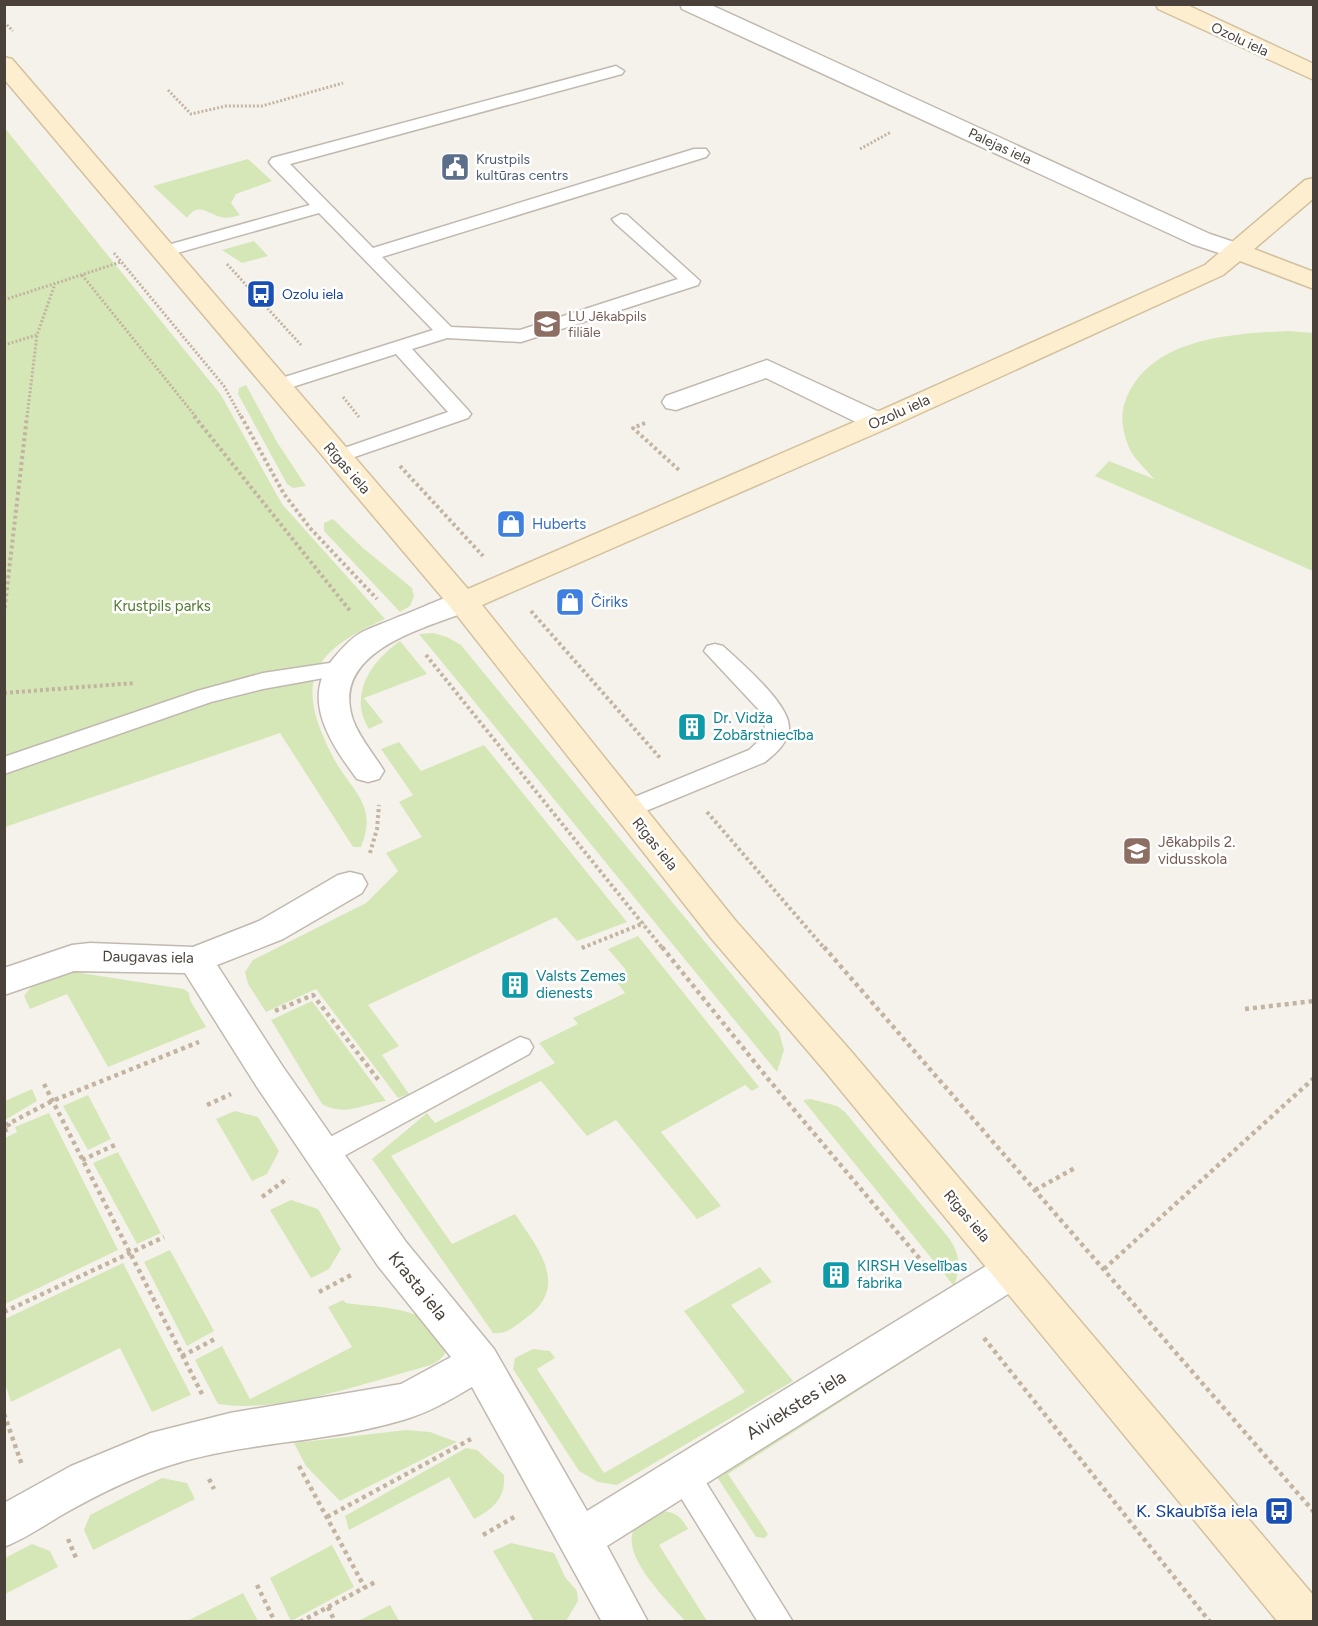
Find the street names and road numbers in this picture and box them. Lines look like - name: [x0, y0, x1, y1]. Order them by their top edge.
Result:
- street label: Ozolu iela: [1208, 19, 1271, 60]
- street label: Palejas iela: [965, 124, 1034, 168]
- street label: Ozolu iela: [865, 390, 933, 434]
- street label: Rīgas iela: [320, 438, 374, 498]
- street label: Rīgas iela: [628, 814, 682, 874]
- street label: Daugavas iela: [102, 947, 194, 967]
- street label: Rīgas iela: [940, 1186, 994, 1246]
- street label: Krasta iela: [384, 1247, 452, 1325]
- street label: Aiviekstes iela: [742, 1366, 850, 1444]

